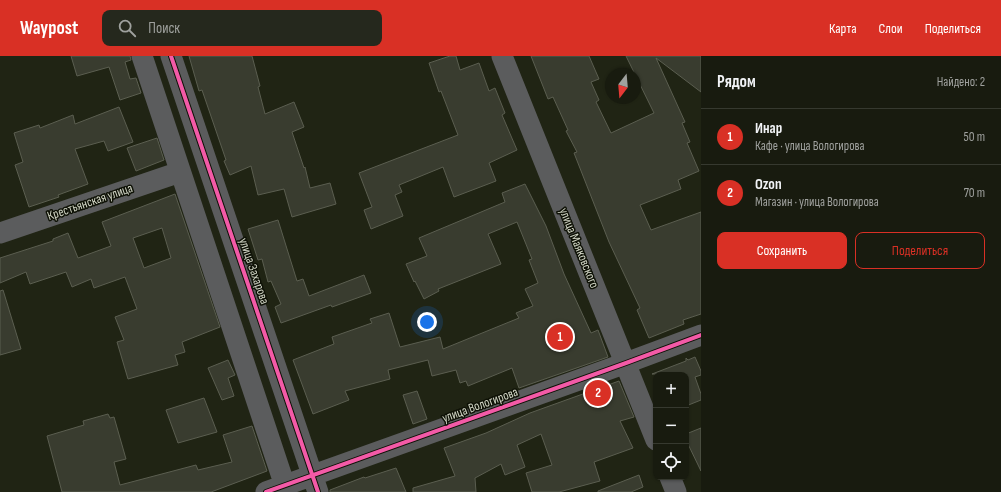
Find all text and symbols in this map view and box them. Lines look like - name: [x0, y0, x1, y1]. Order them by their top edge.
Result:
- search box: [102, 10, 382, 46]
- text: Waypost: [20, 17, 78, 40]
- icon: search: [116, 17, 138, 39]
- text: Поиск: [148, 19, 180, 38]
- text: Карта: [829, 20, 857, 37]
- text: Слои: [879, 20, 903, 37]
- text: Поделиться: [925, 20, 981, 37]
- north arrow: [605, 68, 641, 104]
- text: Рядом: [717, 72, 756, 92]
- text: Найдено: 2: [937, 74, 985, 90]
- text: Инар: [755, 119, 782, 138]
- text: 1: [727, 129, 733, 145]
- text: 50 m: [964, 129, 985, 145]
- text: Кафе · улица Вологирова: [755, 138, 864, 154]
- text: Ozon: [755, 175, 782, 194]
- street label: Крестьянская улица: [45, 180, 135, 224]
- text: 2: [727, 185, 733, 201]
- text: 70 m: [964, 185, 985, 201]
- text: Магазин · улица Вологирова: [755, 194, 879, 210]
- street label: улица Маяковского: [556, 205, 602, 291]
- button: Сохранить: [717, 232, 847, 269]
- button: Поделиться: [855, 232, 985, 269]
- street label: улица Захарова: [235, 236, 273, 306]
- your location: [417, 312, 437, 332]
- pin: 1: [547, 322, 573, 352]
- map controls: [653, 372, 689, 480]
- button: +: [653, 372, 689, 408]
- pin: 2: [585, 378, 611, 408]
- street label: улица Вологирова: [440, 384, 520, 426]
- button: −: [653, 408, 689, 444]
- button: locate: [653, 444, 689, 480]

